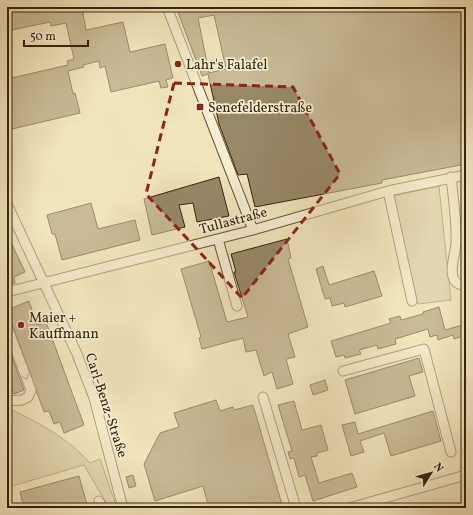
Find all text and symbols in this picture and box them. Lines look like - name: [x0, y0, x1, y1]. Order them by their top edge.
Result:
- scale bar: [24, 22, 88, 48]
- text: 50 m: [30, 29, 56, 45]
- place label: Lahr's Falafel: [186, 56, 267, 75]
- marker: Lahr's Falafel: [173, 59, 183, 69]
- place label: Senefelderstraße: [208, 99, 312, 118]
- marker: Senefelderstraße: [195, 102, 205, 112]
- street label: Tullastraße: [197, 203, 270, 240]
- place label: Maier + Kauffmann: [29, 309, 99, 344]
- marker: Maier + Kauffmann: [16, 320, 26, 330]
- street label: Carl-Benz-Straße: [80, 351, 132, 460]
- one-way arrow: [21, 373, 29, 380]
- north arrow: [411, 453, 451, 493]
- text: N: [429, 460, 446, 476]

